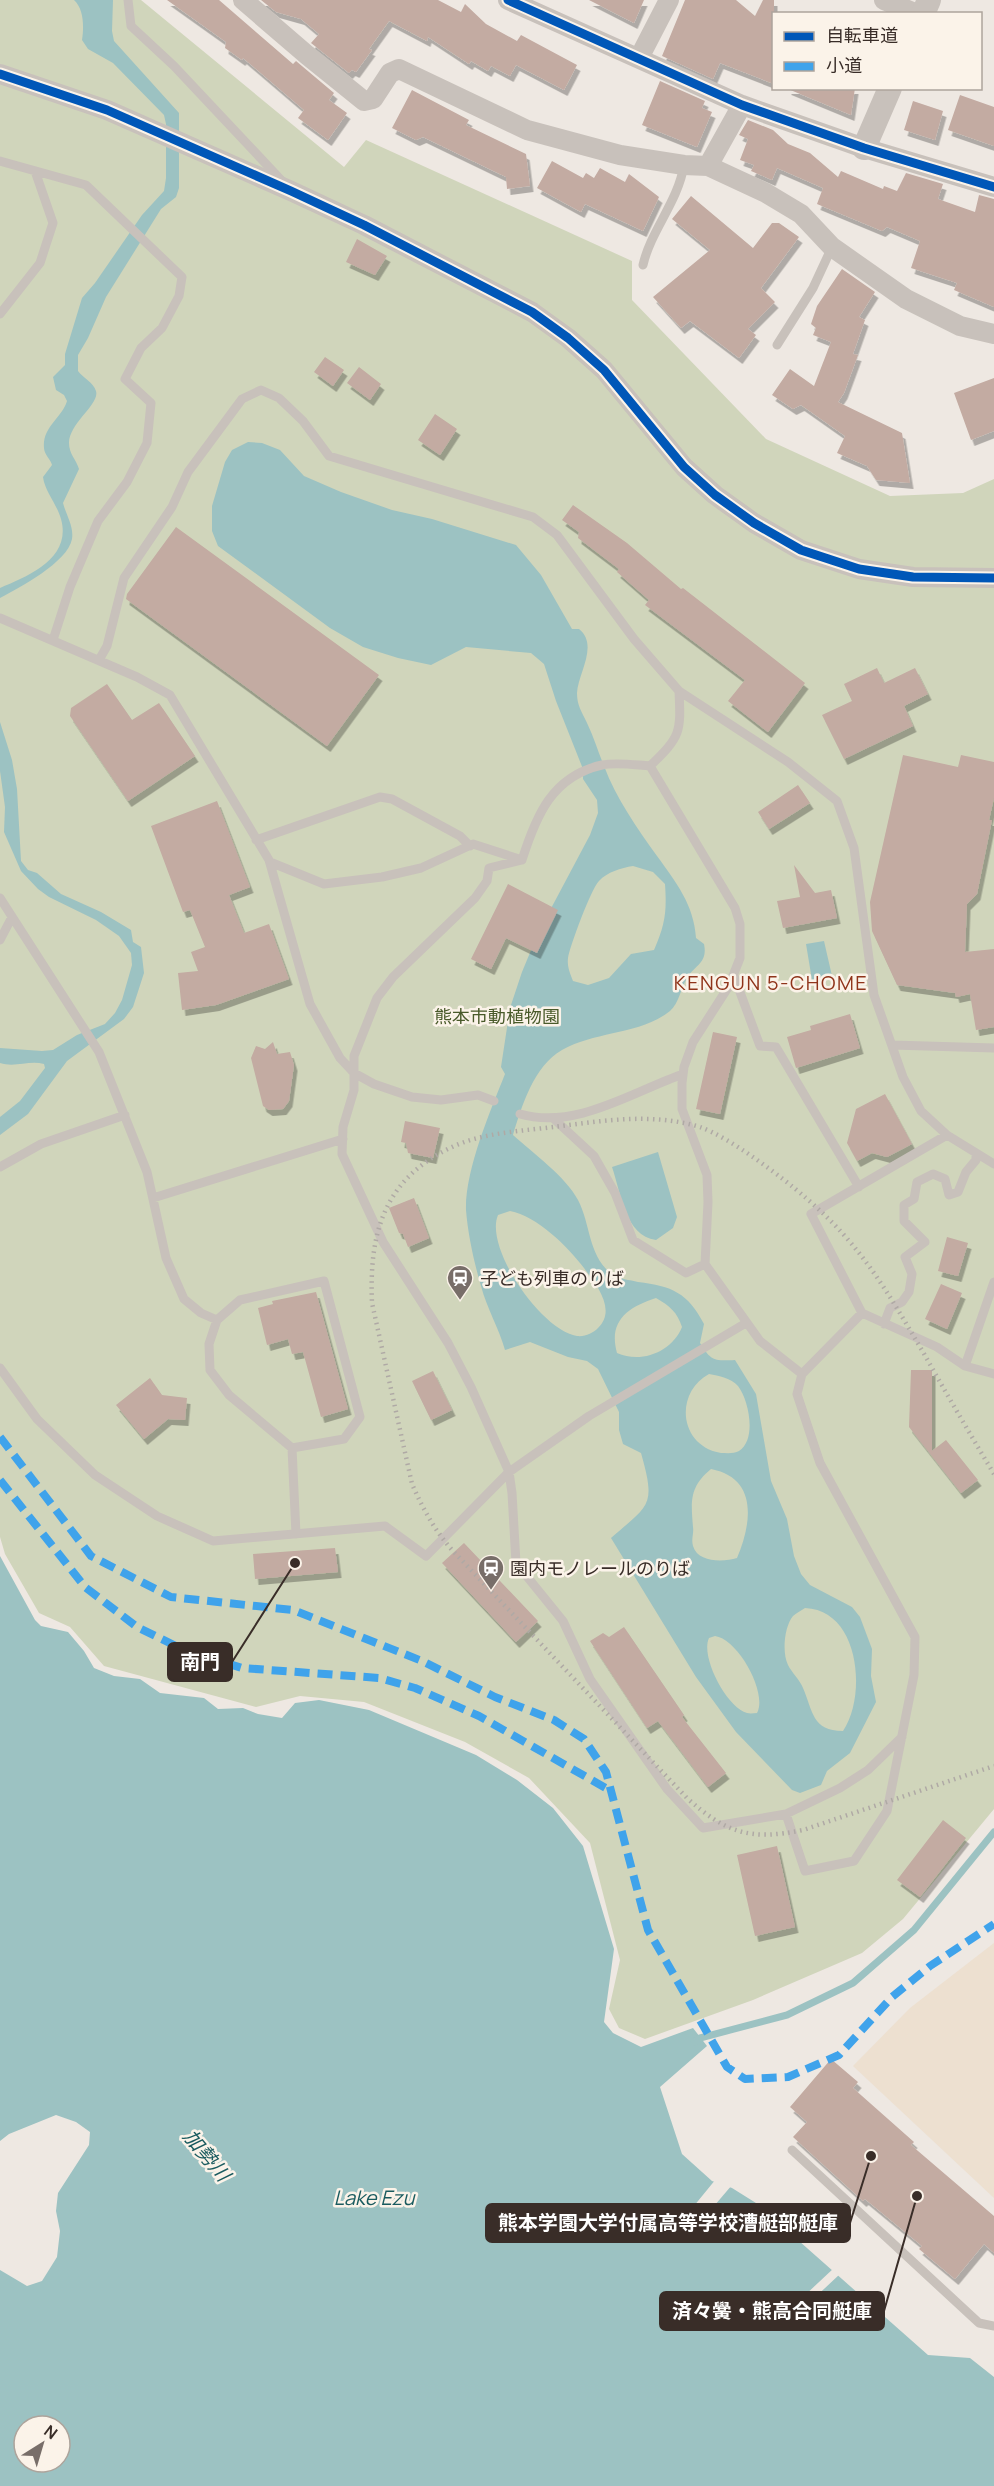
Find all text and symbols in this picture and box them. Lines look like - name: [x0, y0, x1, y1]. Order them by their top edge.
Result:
- legend: [772, 12, 982, 90]
- text: 自転車道: [826, 23, 898, 47]
- text: 小道: [826, 53, 862, 77]
- district label: KENGUN 5-CHOME: [674, 969, 868, 996]
- park label: 熊本市動植物園: [434, 1004, 560, 1028]
- station icon: 子ども列車のりば: [445, 1263, 475, 1301]
- place label: 子ども列車のりば: [480, 1266, 624, 1290]
- station icon: 園内モノレールのりば: [476, 1553, 506, 1591]
- place label: 園内モノレールのりば: [510, 1556, 690, 1580]
- callout: 南門: [168, 1643, 232, 1681]
- text: 南門: [180, 1648, 220, 1675]
- water label: 加勢川: [177, 2123, 238, 2188]
- water label: Lake Ezu: [334, 2184, 416, 2211]
- callout: 熊本学園大学付属高等学校漕艇部艇庫: [486, 2204, 850, 2242]
- text: 熊本学園大学付属高等学校漕艇部艇庫: [498, 2209, 838, 2236]
- callout: 済々黌・熊高合同艇庫: [660, 2292, 884, 2330]
- text: 済々黌・熊高合同艇庫: [672, 2297, 872, 2324]
- north arrow: [12, 2414, 72, 2474]
- text: N: [40, 2420, 62, 2444]

